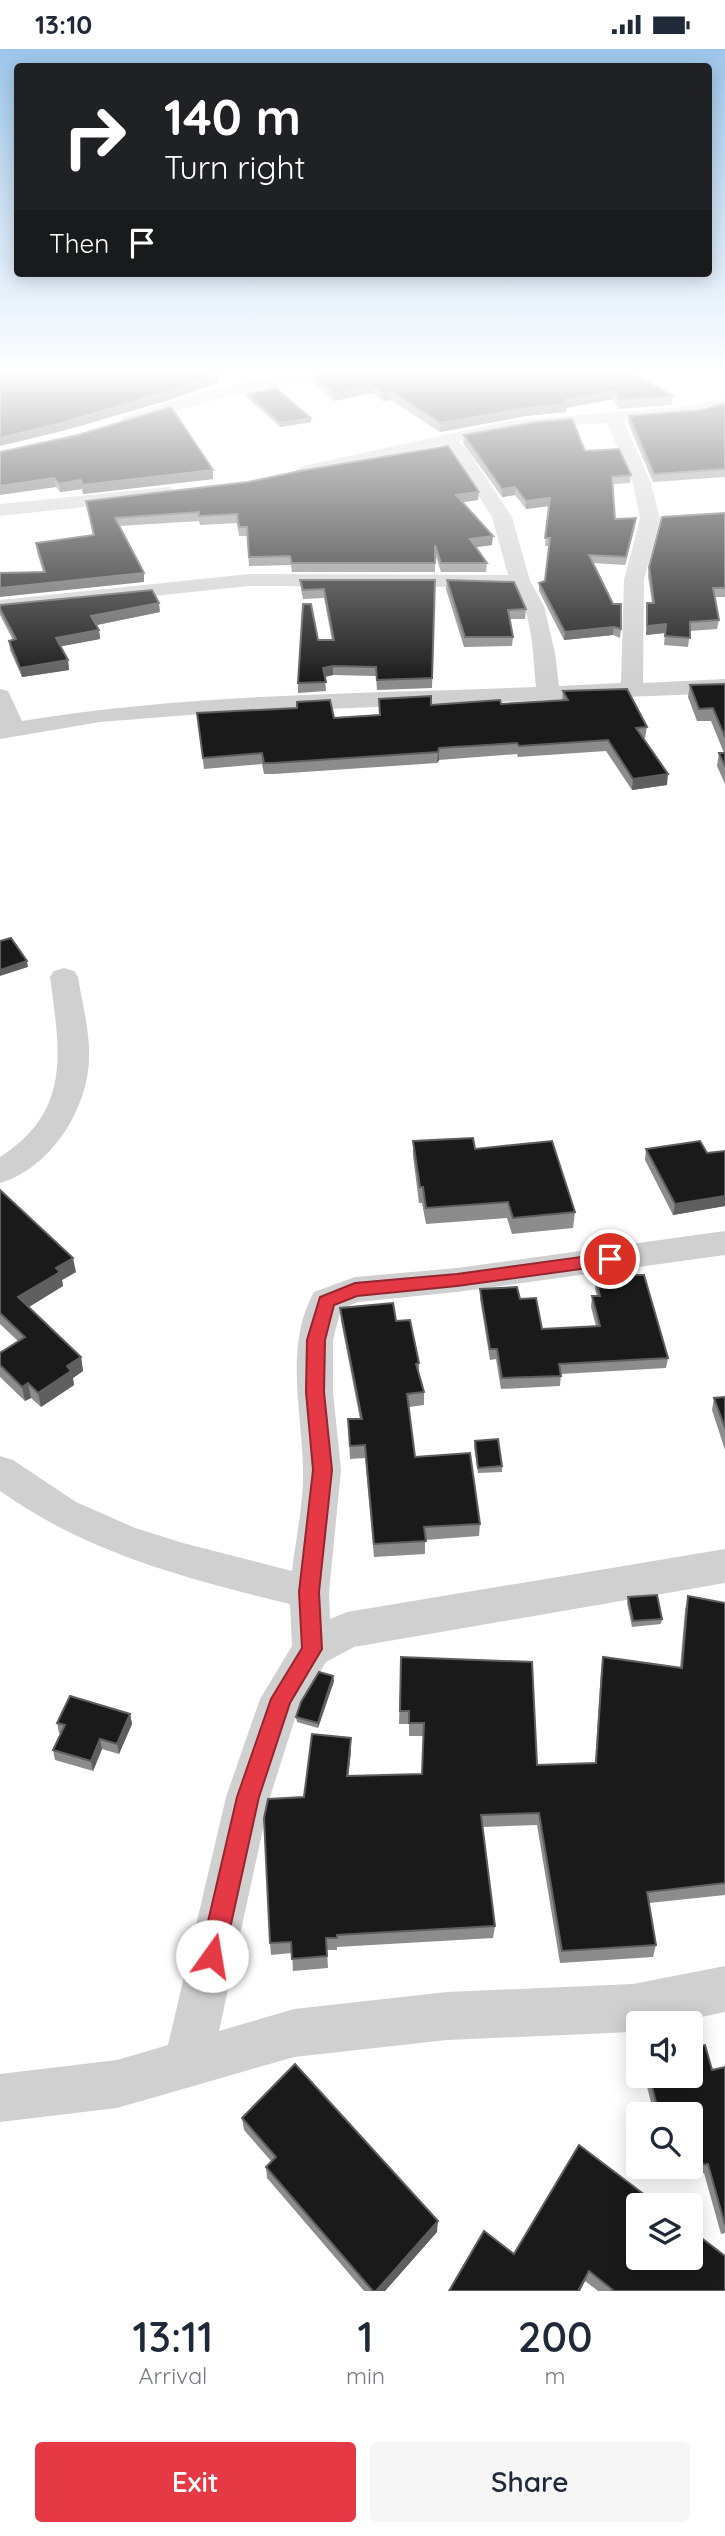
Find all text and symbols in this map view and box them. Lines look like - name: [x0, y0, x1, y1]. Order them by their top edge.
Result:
- text: 13:10: [35, 8, 92, 41]
- text: 140 m: [164, 86, 301, 147]
- icon: right: [49, 91, 140, 182]
- text: Turn right: [164, 147, 305, 187]
- icon: arrive: [123, 224, 161, 262]
- text: Then: [49, 227, 109, 260]
- pin: [580, 1229, 640, 1289]
- icon: arrive: [591, 1240, 629, 1278]
- position arrow: [175, 1919, 249, 1993]
- map controls: [626, 2011, 703, 2270]
- button: sound: [626, 2011, 703, 2088]
- button: search: [626, 2102, 703, 2179]
- button: layers: [626, 2193, 703, 2270]
- text: 13:11: [133, 2310, 213, 2363]
- text: 1: [358, 2310, 374, 2363]
- text: 200: [518, 2310, 592, 2363]
- text: Arrival: [139, 2361, 207, 2390]
- text: min: [346, 2361, 385, 2390]
- text: m: [545, 2361, 566, 2390]
- button: Exit: [35, 2442, 356, 2522]
- button: Share: [370, 2442, 690, 2522]

